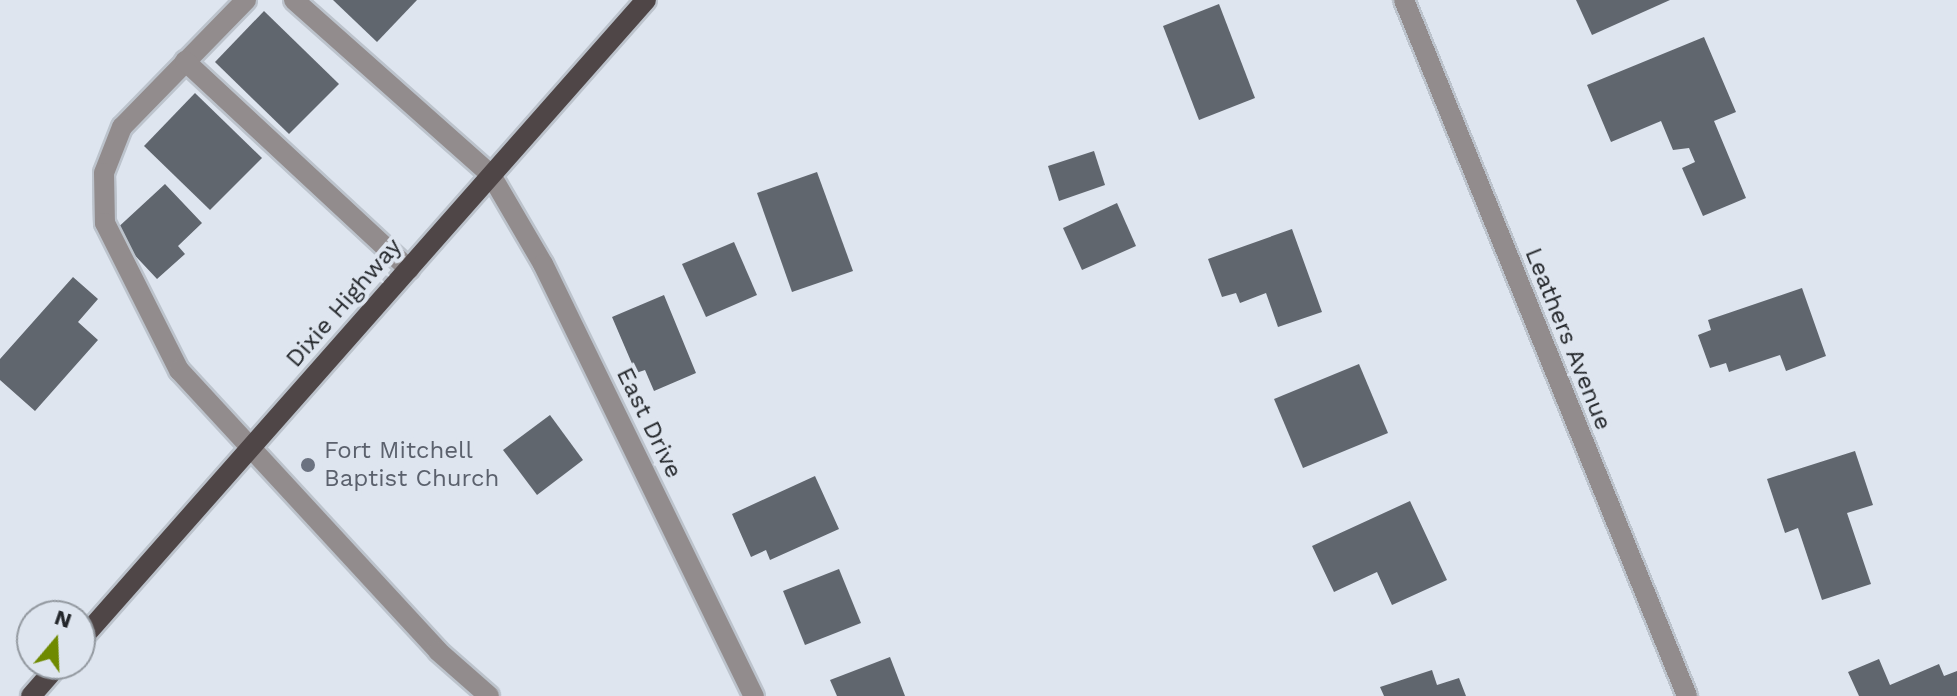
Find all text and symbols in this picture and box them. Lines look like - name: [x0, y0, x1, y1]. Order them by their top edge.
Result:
- street label: Dixie Highway: [280, 233, 408, 373]
- street label: Leathers Avenue: [1518, 243, 1618, 435]
- street label: East Drive: [610, 363, 688, 483]
- place label: Fort Mitchell Baptist Church: [324, 437, 499, 493]
- marker: Fort Mitchell Baptist Church: [299, 456, 317, 474]
- north arrow: [16, 600, 96, 680]
- text: N: [52, 604, 75, 633]

